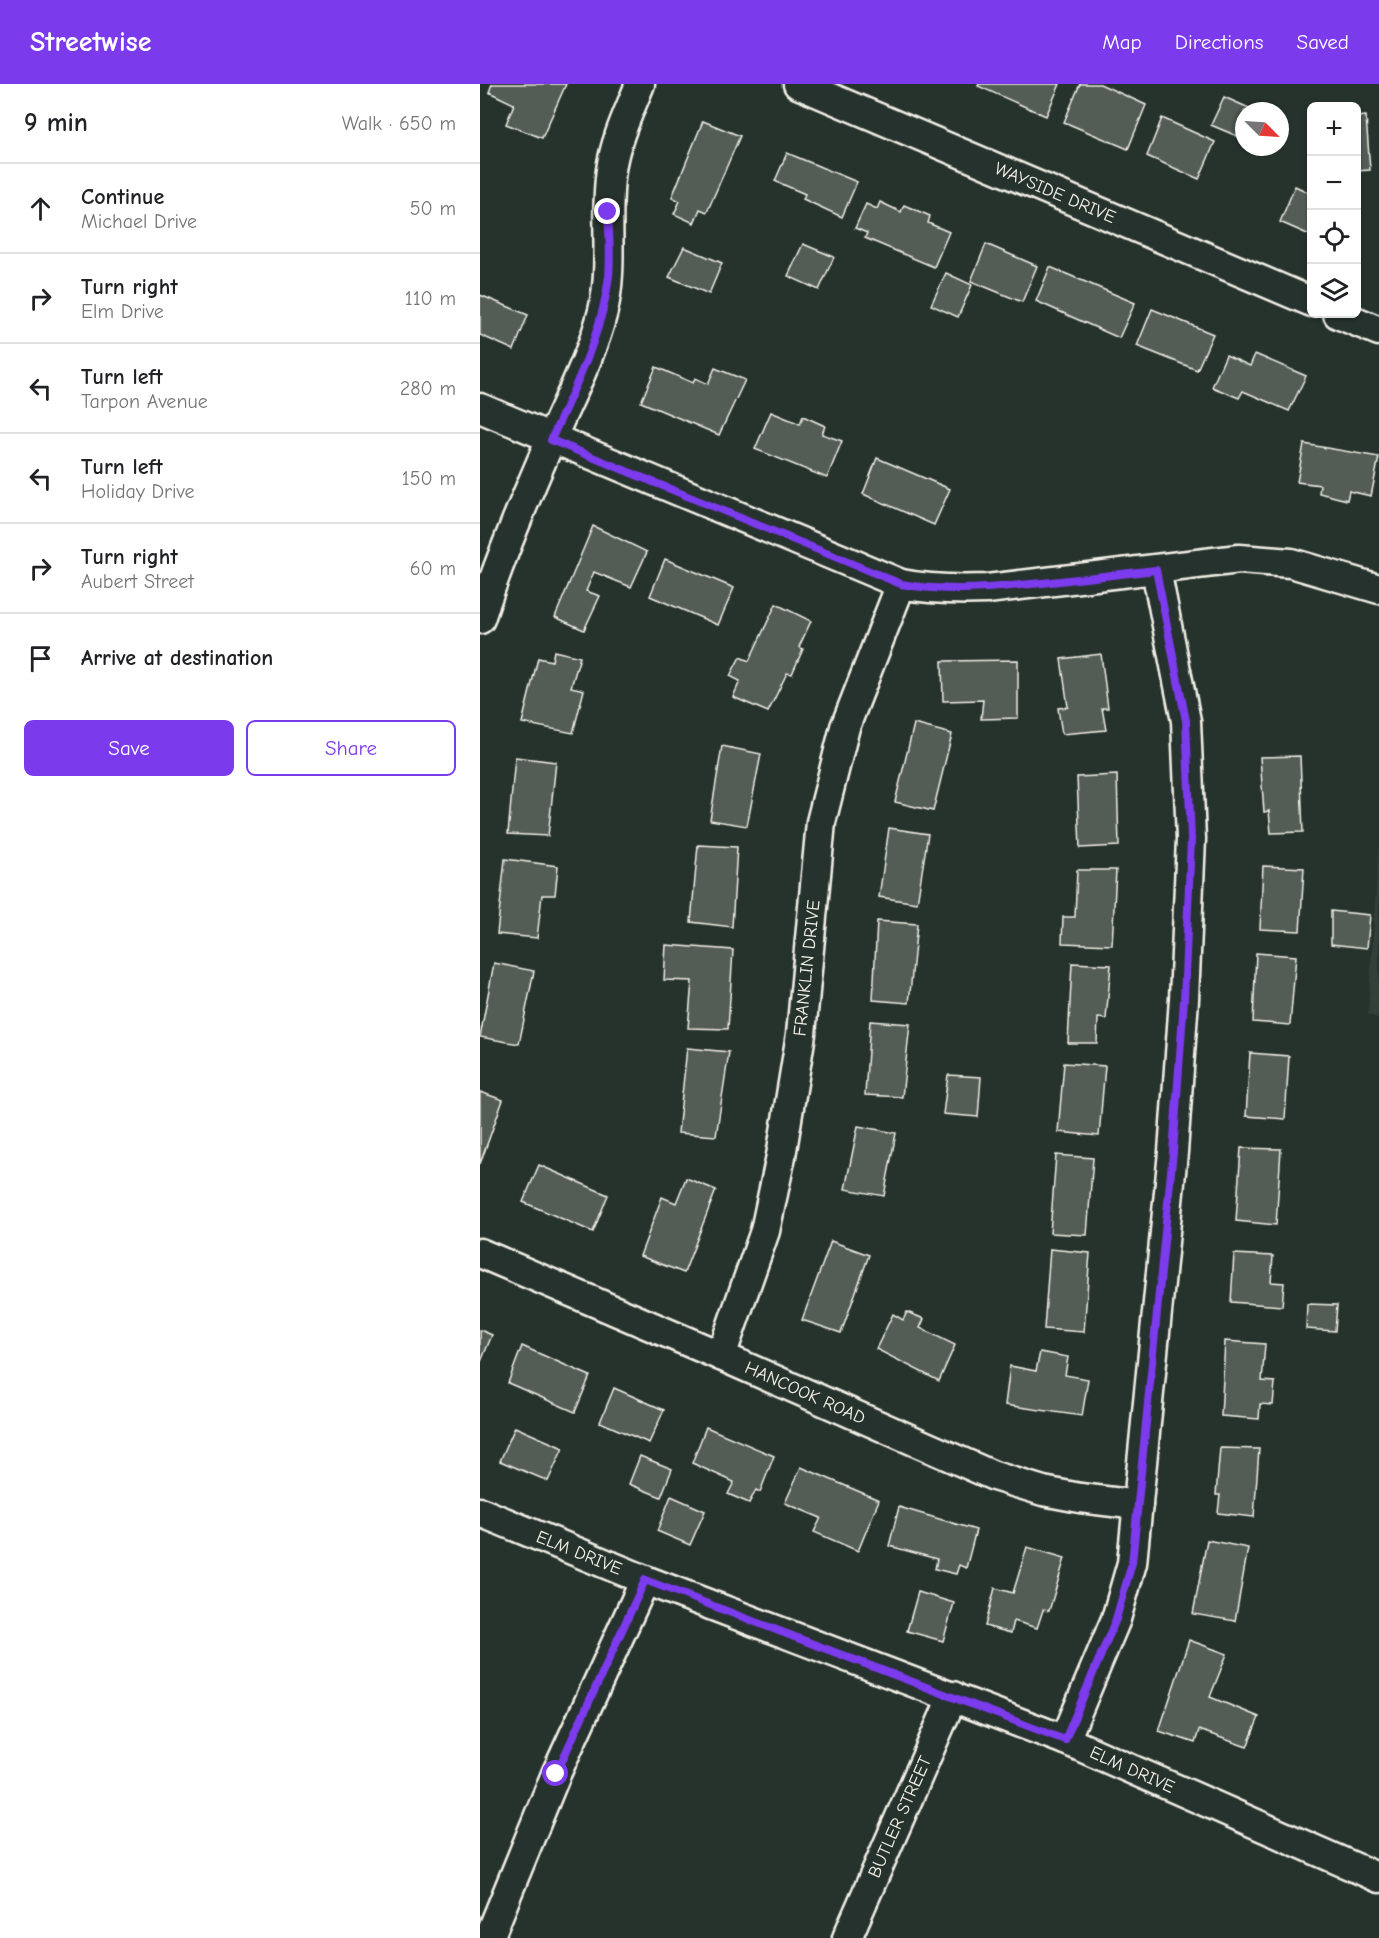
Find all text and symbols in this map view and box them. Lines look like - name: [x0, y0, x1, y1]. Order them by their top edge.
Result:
- text: Streetwise: [30, 26, 151, 58]
- text: Map: [1102, 30, 1142, 54]
- text: Directions: [1175, 30, 1264, 54]
- text: Saved: [1297, 30, 1349, 54]
- north arrow: [1235, 102, 1289, 156]
- map controls: [1307, 102, 1361, 318]
- button: +: [1307, 102, 1361, 156]
- text: 9 min: [24, 108, 88, 138]
- text: Walk · 650 m: [342, 112, 456, 135]
- button: −: [1307, 156, 1361, 210]
- street label: WAYSIDE DRIVE: [991, 158, 1119, 228]
- text: Continue: [81, 184, 164, 210]
- icon: ahead: [24, 192, 57, 225]
- text: 50 m: [410, 197, 456, 220]
- route end: [594, 198, 620, 224]
- text: Michael Drive: [81, 210, 197, 233]
- button: locate: [1307, 210, 1361, 264]
- button: layers: [1307, 264, 1361, 318]
- text: Turn right: [81, 274, 178, 300]
- icon: right: [24, 282, 57, 315]
- text: 110 m: [405, 287, 456, 310]
- text: Elm Drive: [81, 300, 164, 323]
- text: Turn left: [81, 364, 163, 390]
- icon: left: [24, 372, 57, 405]
- text: 280 m: [400, 377, 456, 400]
- text: Tarpon Avenue: [81, 390, 208, 413]
- text: Turn left: [81, 454, 163, 480]
- icon: left: [24, 462, 57, 495]
- text: 150 m: [402, 467, 456, 490]
- text: Holiday Drive: [81, 480, 195, 503]
- text: Turn right: [81, 544, 178, 570]
- icon: right: [24, 552, 57, 585]
- text: 60 m: [410, 557, 456, 580]
- text: Aubert Street: [81, 570, 194, 593]
- icon: arrive: [24, 642, 57, 675]
- text: Arrive at destination: [81, 645, 273, 671]
- button: Save: [24, 720, 234, 776]
- button: Share: [246, 720, 456, 776]
- street label: FRANKLIN DRIVE: [789, 899, 825, 1037]
- street label: HANCOOK ROAD: [741, 1357, 869, 1429]
- street label: ELM DRIVE: [533, 1526, 625, 1580]
- street label: ELM DRIVE: [1086, 1742, 1178, 1798]
- street label: BUTLER STREET: [864, 1752, 936, 1881]
- route start: [542, 1760, 568, 1786]

